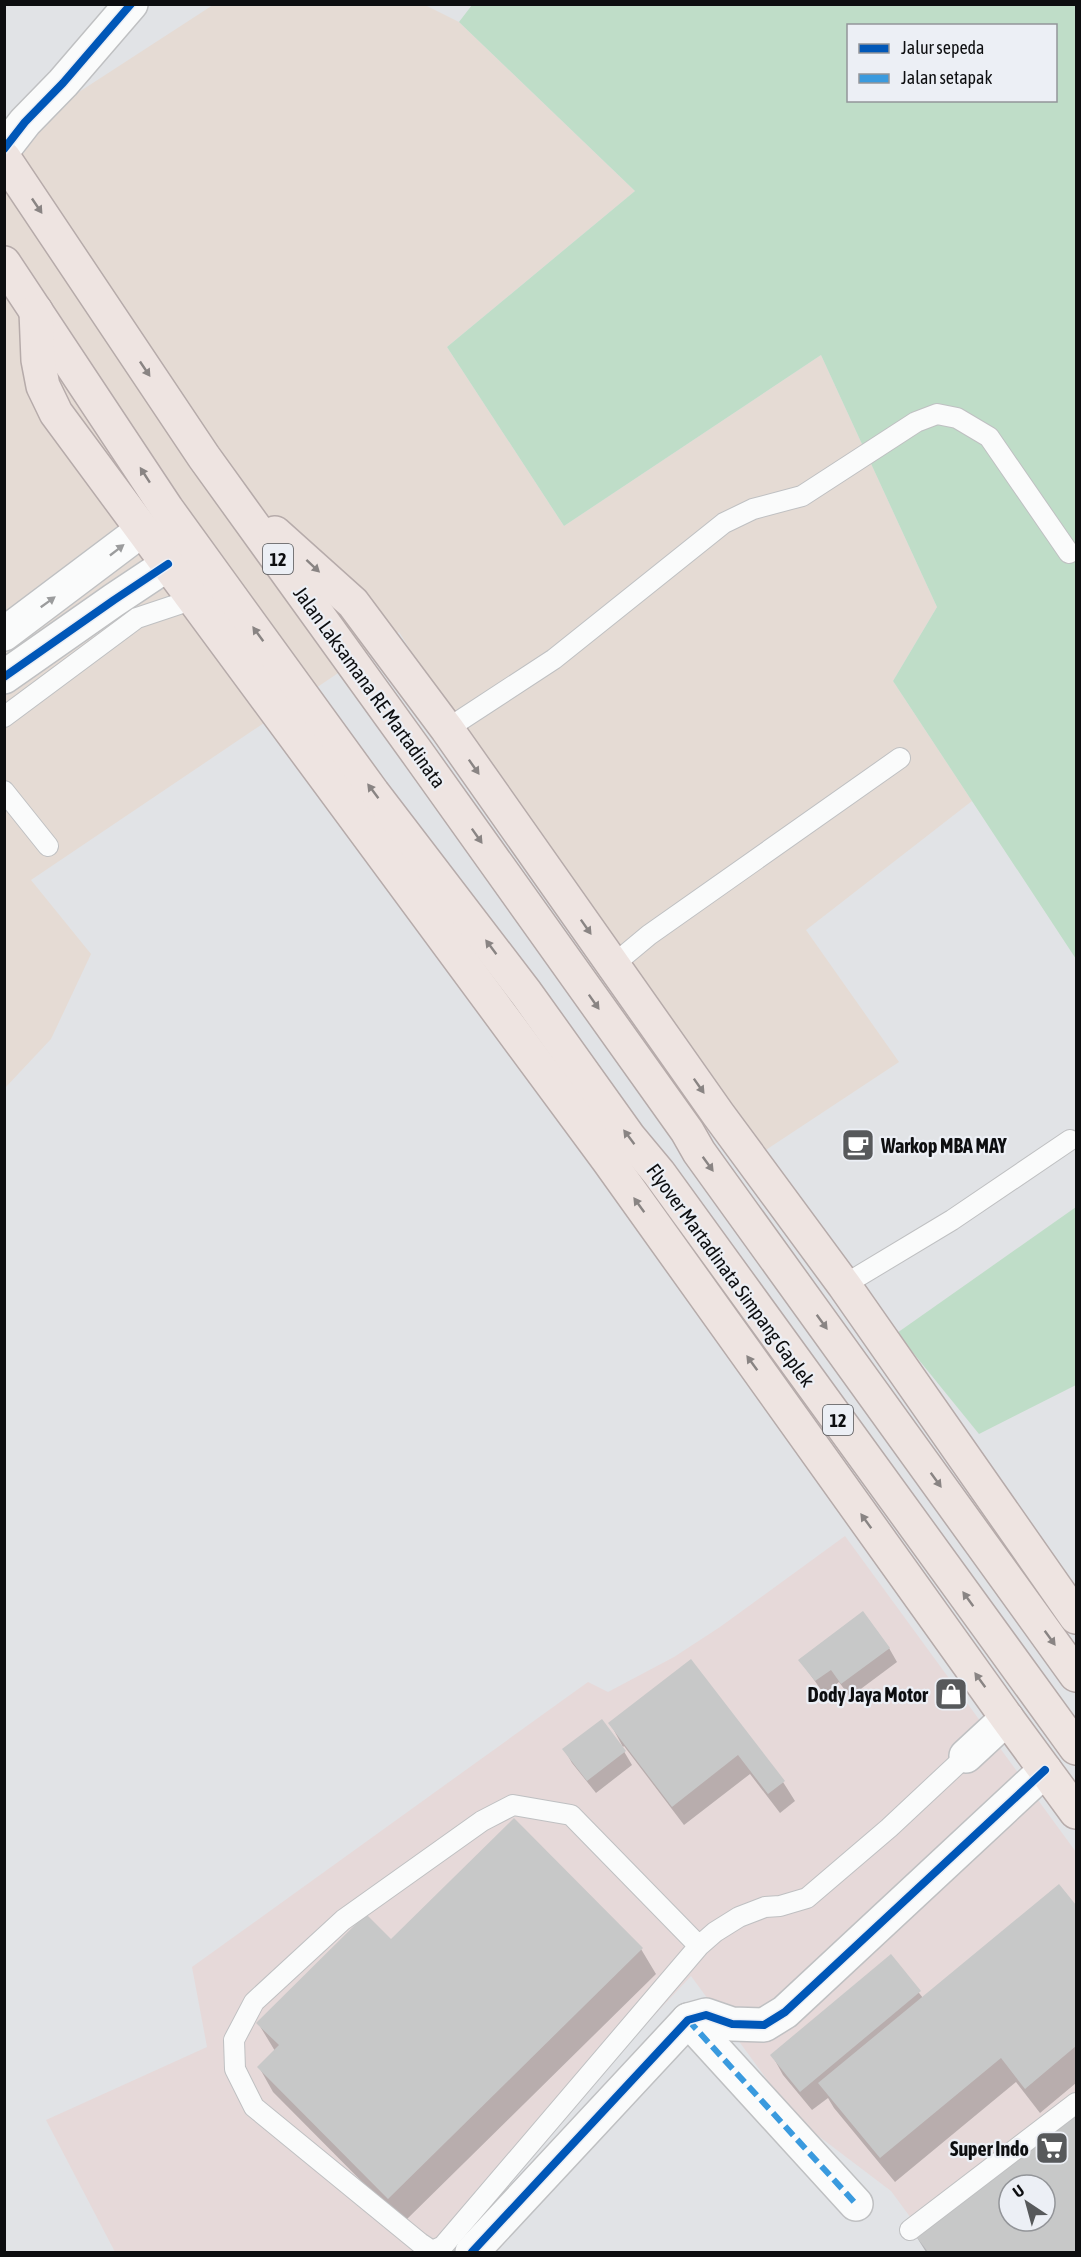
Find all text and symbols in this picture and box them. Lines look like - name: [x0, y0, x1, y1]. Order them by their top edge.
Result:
- legend: [847, 24, 1057, 102]
- text: Jalur sepeda: [901, 37, 984, 58]
- text: Jalan setapak: [901, 67, 992, 88]
- one-way arrow: [31, 198, 42, 214]
- one-way arrow: [139, 360, 151, 376]
- one-way arrow: [140, 467, 151, 483]
- one-way arrow: [109, 543, 125, 556]
- road number: 12: [263, 544, 293, 574]
- one-way arrow: [306, 559, 320, 573]
- street label: Jalan Laksamana RE Martadinata: [289, 582, 451, 792]
- one-way arrow: [41, 596, 56, 608]
- one-way arrow: [251, 626, 264, 642]
- one-way arrow: [468, 759, 480, 775]
- one-way arrow: [367, 784, 379, 799]
- one-way arrow: [471, 827, 483, 843]
- one-way arrow: [580, 918, 592, 934]
- one-way arrow: [485, 939, 497, 954]
- one-way arrow: [588, 993, 600, 1009]
- one-way arrow: [693, 1078, 705, 1094]
- cafe icon: Warkop MBA MAY: [840, 1127, 876, 1163]
- one-way arrow: [623, 1130, 635, 1146]
- place label: Warkop MBA MAY: [880, 1134, 1008, 1157]
- one-way arrow: [701, 1156, 713, 1171]
- street label: Flyover Martadinata Simpang Gaplek: [642, 1159, 820, 1391]
- one-way arrow: [633, 1197, 645, 1213]
- one-way arrow: [816, 1313, 828, 1329]
- one-way arrow: [746, 1356, 758, 1372]
- road number: 12: [823, 1405, 853, 1435]
- one-way arrow: [930, 1471, 942, 1487]
- one-way arrow: [860, 1514, 872, 1530]
- one-way arrow: [962, 1591, 974, 1607]
- one-way arrow: [1044, 1630, 1056, 1646]
- one-way arrow: [974, 1672, 986, 1688]
- shop icon: Dody Jaya Motor: [933, 1676, 969, 1712]
- place label: Dody Jaya Motor: [808, 1683, 929, 1706]
- supermarket icon: Super Indo: [1034, 2130, 1070, 2166]
- place label: Super Indo: [950, 2137, 1029, 2160]
- north arrow: [997, 2173, 1057, 2233]
- text: U: [1009, 2181, 1027, 2201]

